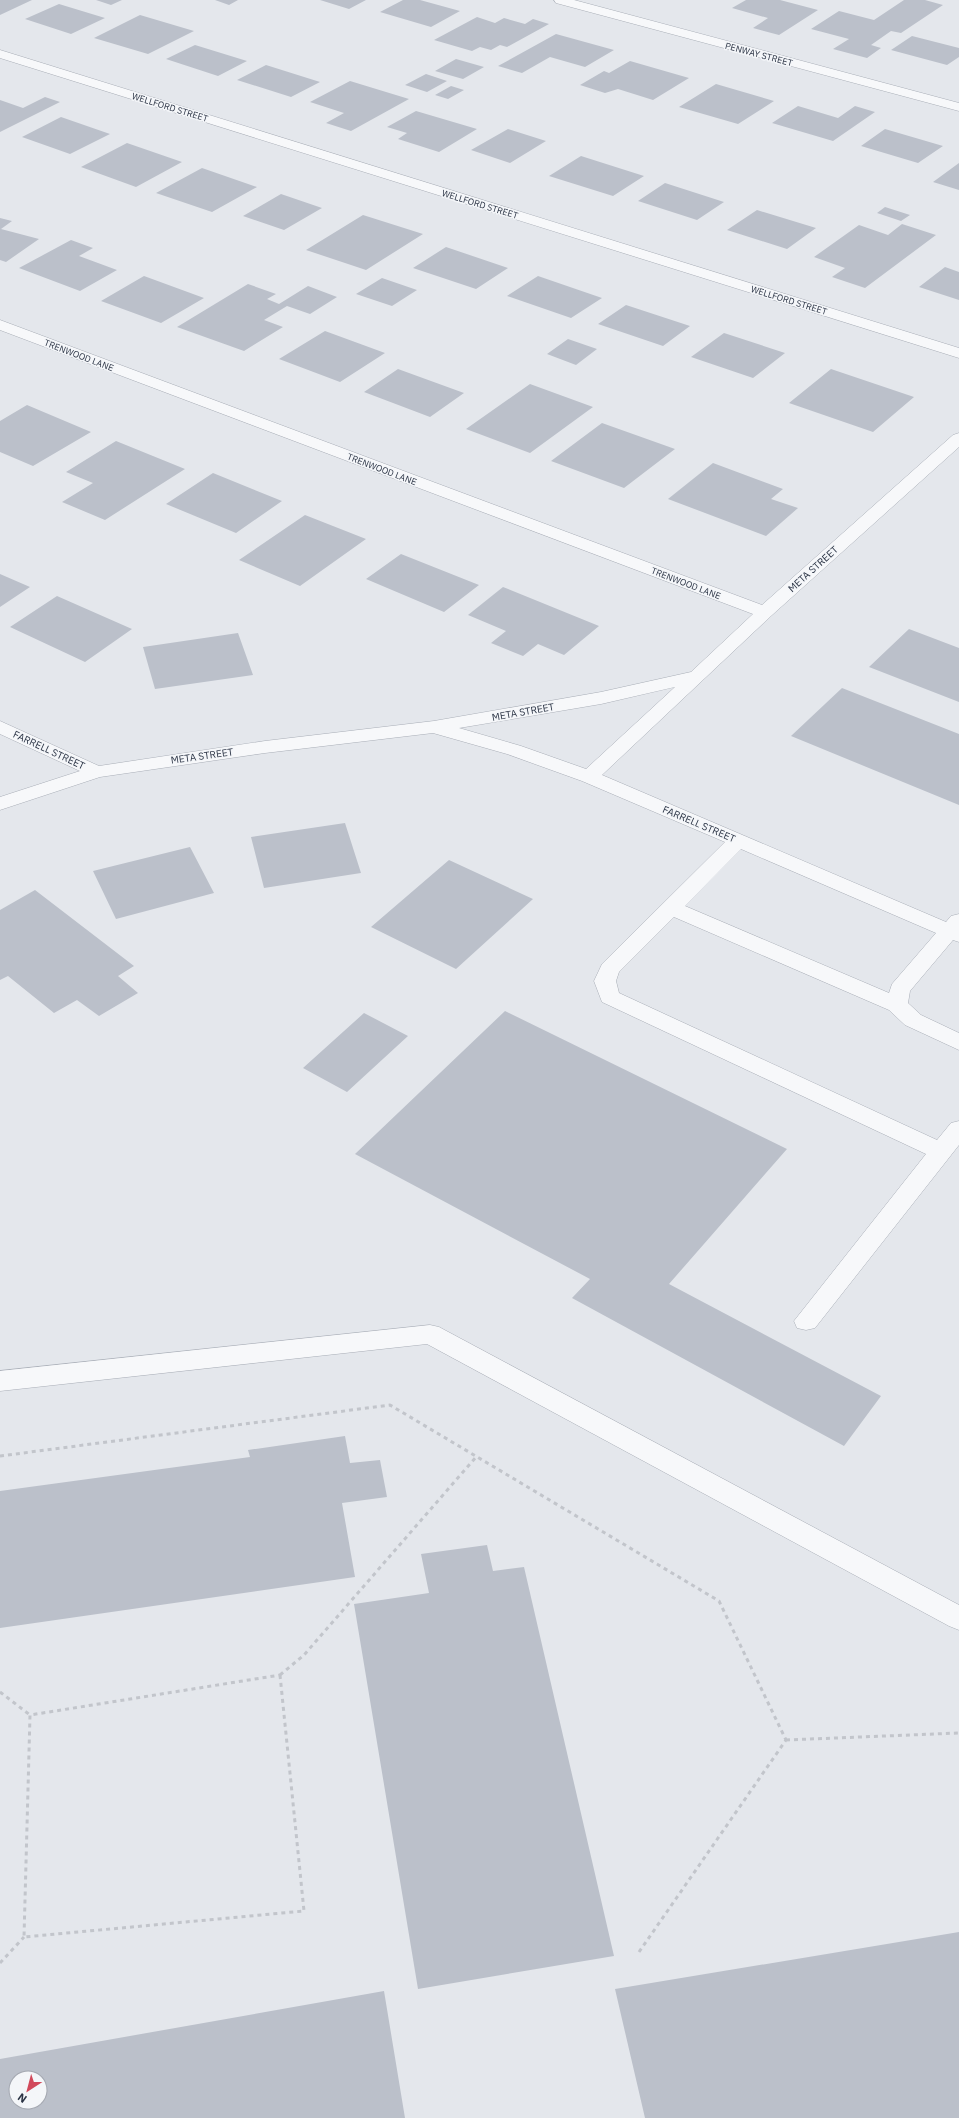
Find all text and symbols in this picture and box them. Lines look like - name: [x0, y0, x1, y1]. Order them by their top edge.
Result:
- street label: PENWAY STREET: [724, 40, 794, 68]
- street label: WELLFORD STREET: [131, 90, 209, 124]
- street label: WELLFORD STREET: [441, 187, 519, 221]
- street label: WELLFORD STREET: [750, 283, 828, 317]
- street label: TRENWOOD LANE: [43, 337, 115, 373]
- street label: TRENWOOD LANE: [346, 451, 418, 487]
- street label: META STREET: [785, 543, 841, 595]
- street label: TRENWOOD LANE: [650, 565, 722, 601]
- street label: META STREET: [491, 700, 555, 724]
- street label: FARRELL STREET: [11, 728, 87, 772]
- street label: META STREET: [170, 745, 234, 767]
- street label: FARRELL STREET: [661, 803, 738, 845]
- north arrow: [8, 2070, 48, 2110]
- text: N: [15, 2090, 29, 2106]

